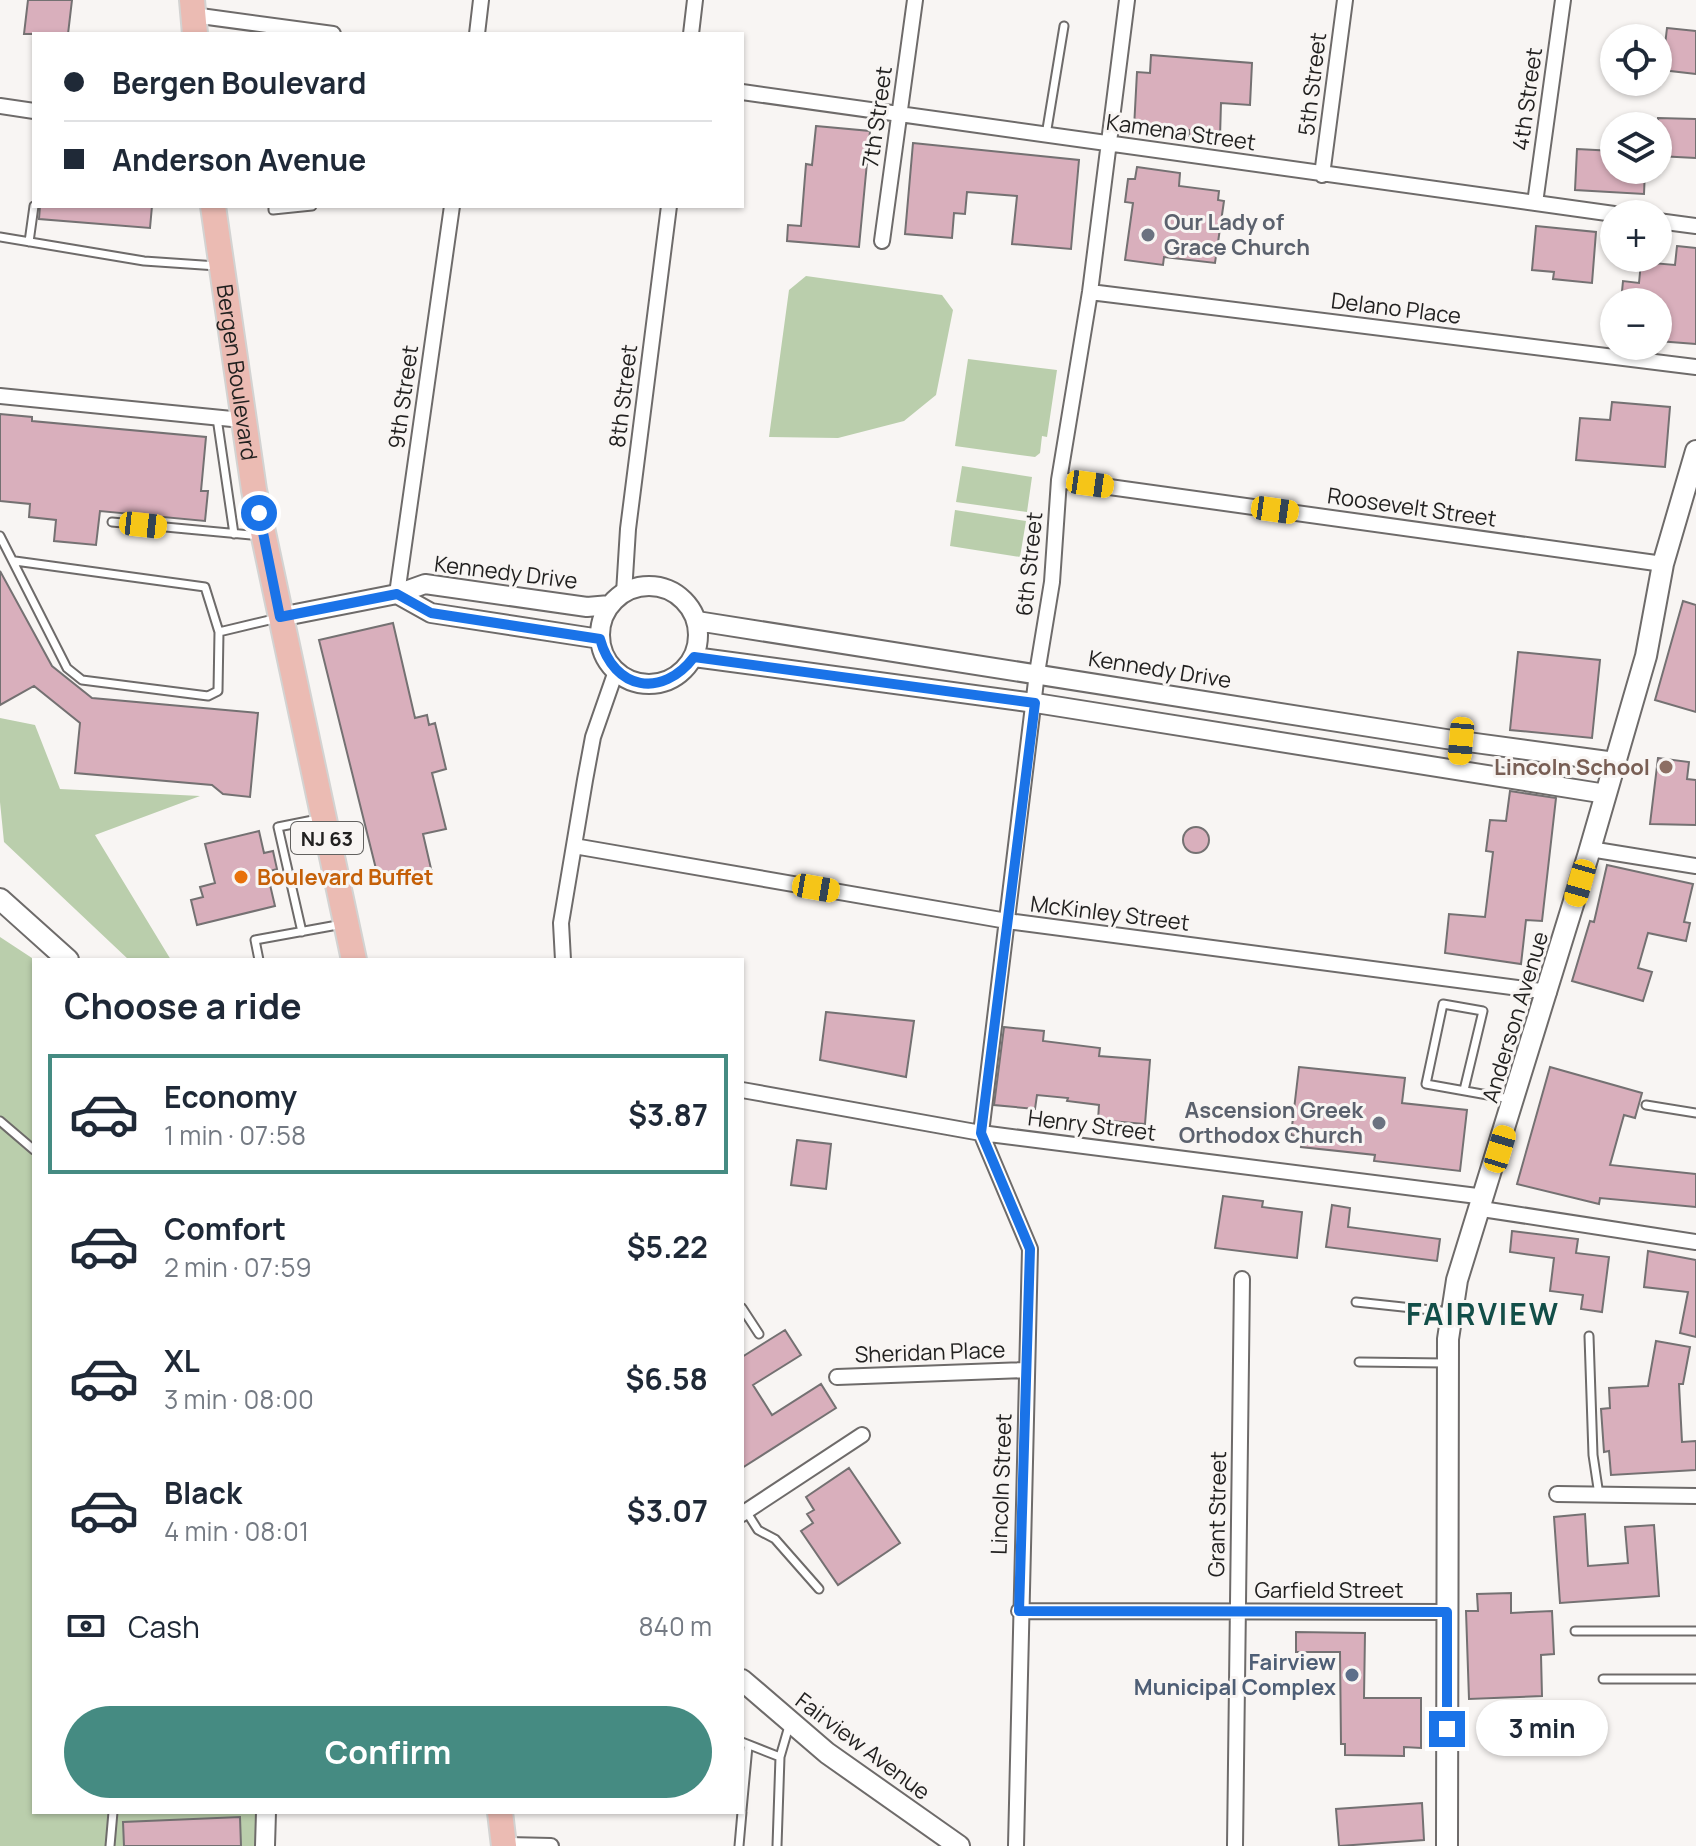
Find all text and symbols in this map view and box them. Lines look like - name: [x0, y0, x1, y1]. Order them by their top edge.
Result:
- map controls: [1600, 24, 1672, 360]
- button: locate: [1600, 24, 1672, 96]
- street label: 5th Street: [1291, 31, 1333, 137]
- street label: 4th Street: [1505, 45, 1549, 153]
- text: Bergen Boulevard: [112, 62, 366, 103]
- street label: 7th Street: [855, 64, 899, 170]
- street label: Kamena Street: [1104, 107, 1258, 157]
- button: layers: [1600, 112, 1672, 184]
- text: Anderson Avenue: [112, 139, 366, 180]
- button: +: [1600, 200, 1672, 272]
- place label: Our Lady of Grace Church: [1164, 207, 1310, 262]
- marker: Our Lady of Grace Church: [1139, 226, 1157, 244]
- street label: Bergen Boulevard: [209, 282, 265, 462]
- street label: Delano Place: [1329, 285, 1463, 331]
- button: −: [1600, 288, 1672, 360]
- street label: 9th Street: [381, 343, 425, 451]
- street label: 8th Street: [602, 343, 644, 449]
- car: [1065, 469, 1115, 499]
- street label: Roosevelt Street: [1326, 480, 1499, 534]
- route start: [241, 495, 277, 531]
- car: [1250, 495, 1300, 525]
- street label: 6th Street: [1009, 510, 1049, 618]
- car: [118, 511, 168, 539]
- street label: Kennedy Drive: [433, 548, 579, 596]
- street label: Kennedy Drive: [1086, 643, 1234, 695]
- car: [1447, 716, 1475, 766]
- place label: Lincoln School: [1494, 752, 1650, 782]
- marker: Lincoln School: [1657, 758, 1675, 776]
- road number: NJ 63: [291, 822, 363, 854]
- car: [1562, 857, 1598, 909]
- place label: Boulevard Buffet: [257, 862, 434, 892]
- marker: Boulevard Buffet: [232, 868, 250, 886]
- car: [790, 872, 842, 904]
- street label: McKinley Street: [1029, 888, 1192, 938]
- street label: Anderson Avenue: [1475, 928, 1555, 1106]
- text: Choose a ride: [64, 981, 302, 1030]
- text: Economy: [164, 1076, 297, 1117]
- icon: car: [68, 1078, 140, 1150]
- text: $3.87: [628, 1094, 708, 1135]
- place label: Ascension Greek Orthodox Church: [1179, 1095, 1364, 1150]
- street label: Henry Street: [1026, 1102, 1158, 1148]
- marker: Ascension Greek Orthodox Church: [1370, 1114, 1388, 1132]
- text: 1 min · 07:58: [164, 1117, 306, 1153]
- car: [1482, 1123, 1518, 1175]
- text: Comfort: [164, 1208, 286, 1249]
- icon: car: [68, 1210, 140, 1282]
- text: $5.22: [627, 1226, 708, 1267]
- text: 2 min · 07:59: [164, 1249, 312, 1285]
- district label: FAIRVIEW: [1406, 1293, 1560, 1334]
- street label: Sheridan Place: [854, 1334, 1006, 1370]
- text: XL: [164, 1340, 200, 1381]
- icon: car: [68, 1342, 140, 1414]
- text: $6.58: [625, 1358, 708, 1399]
- text: 3 min · 08:00: [164, 1381, 314, 1417]
- street label: Lincoln Street: [984, 1413, 1018, 1555]
- street label: Grant Street: [1201, 1451, 1233, 1577]
- text: Black: [164, 1472, 242, 1513]
- icon: car: [68, 1474, 140, 1546]
- text: $3.07: [627, 1490, 708, 1531]
- text: 4 min · 08:01: [164, 1513, 309, 1549]
- street label: Garfield Street: [1255, 1575, 1404, 1605]
- icon: cash: [64, 1604, 108, 1648]
- text: Cash: [128, 1606, 200, 1647]
- text: 840 m: [638, 1608, 712, 1644]
- place label: Fairview Municipal Complex: [1134, 1647, 1336, 1702]
- marker: Fairview Municipal Complex: [1343, 1666, 1361, 1684]
- street label: Fairview Avenue: [790, 1685, 937, 1807]
- callout: 3 min: [1475, 1701, 1607, 1757]
- button: Confirm: [64, 1706, 712, 1798]
- text: 3 min: [1508, 1710, 1576, 1746]
- route end: [1429, 1711, 1465, 1747]

